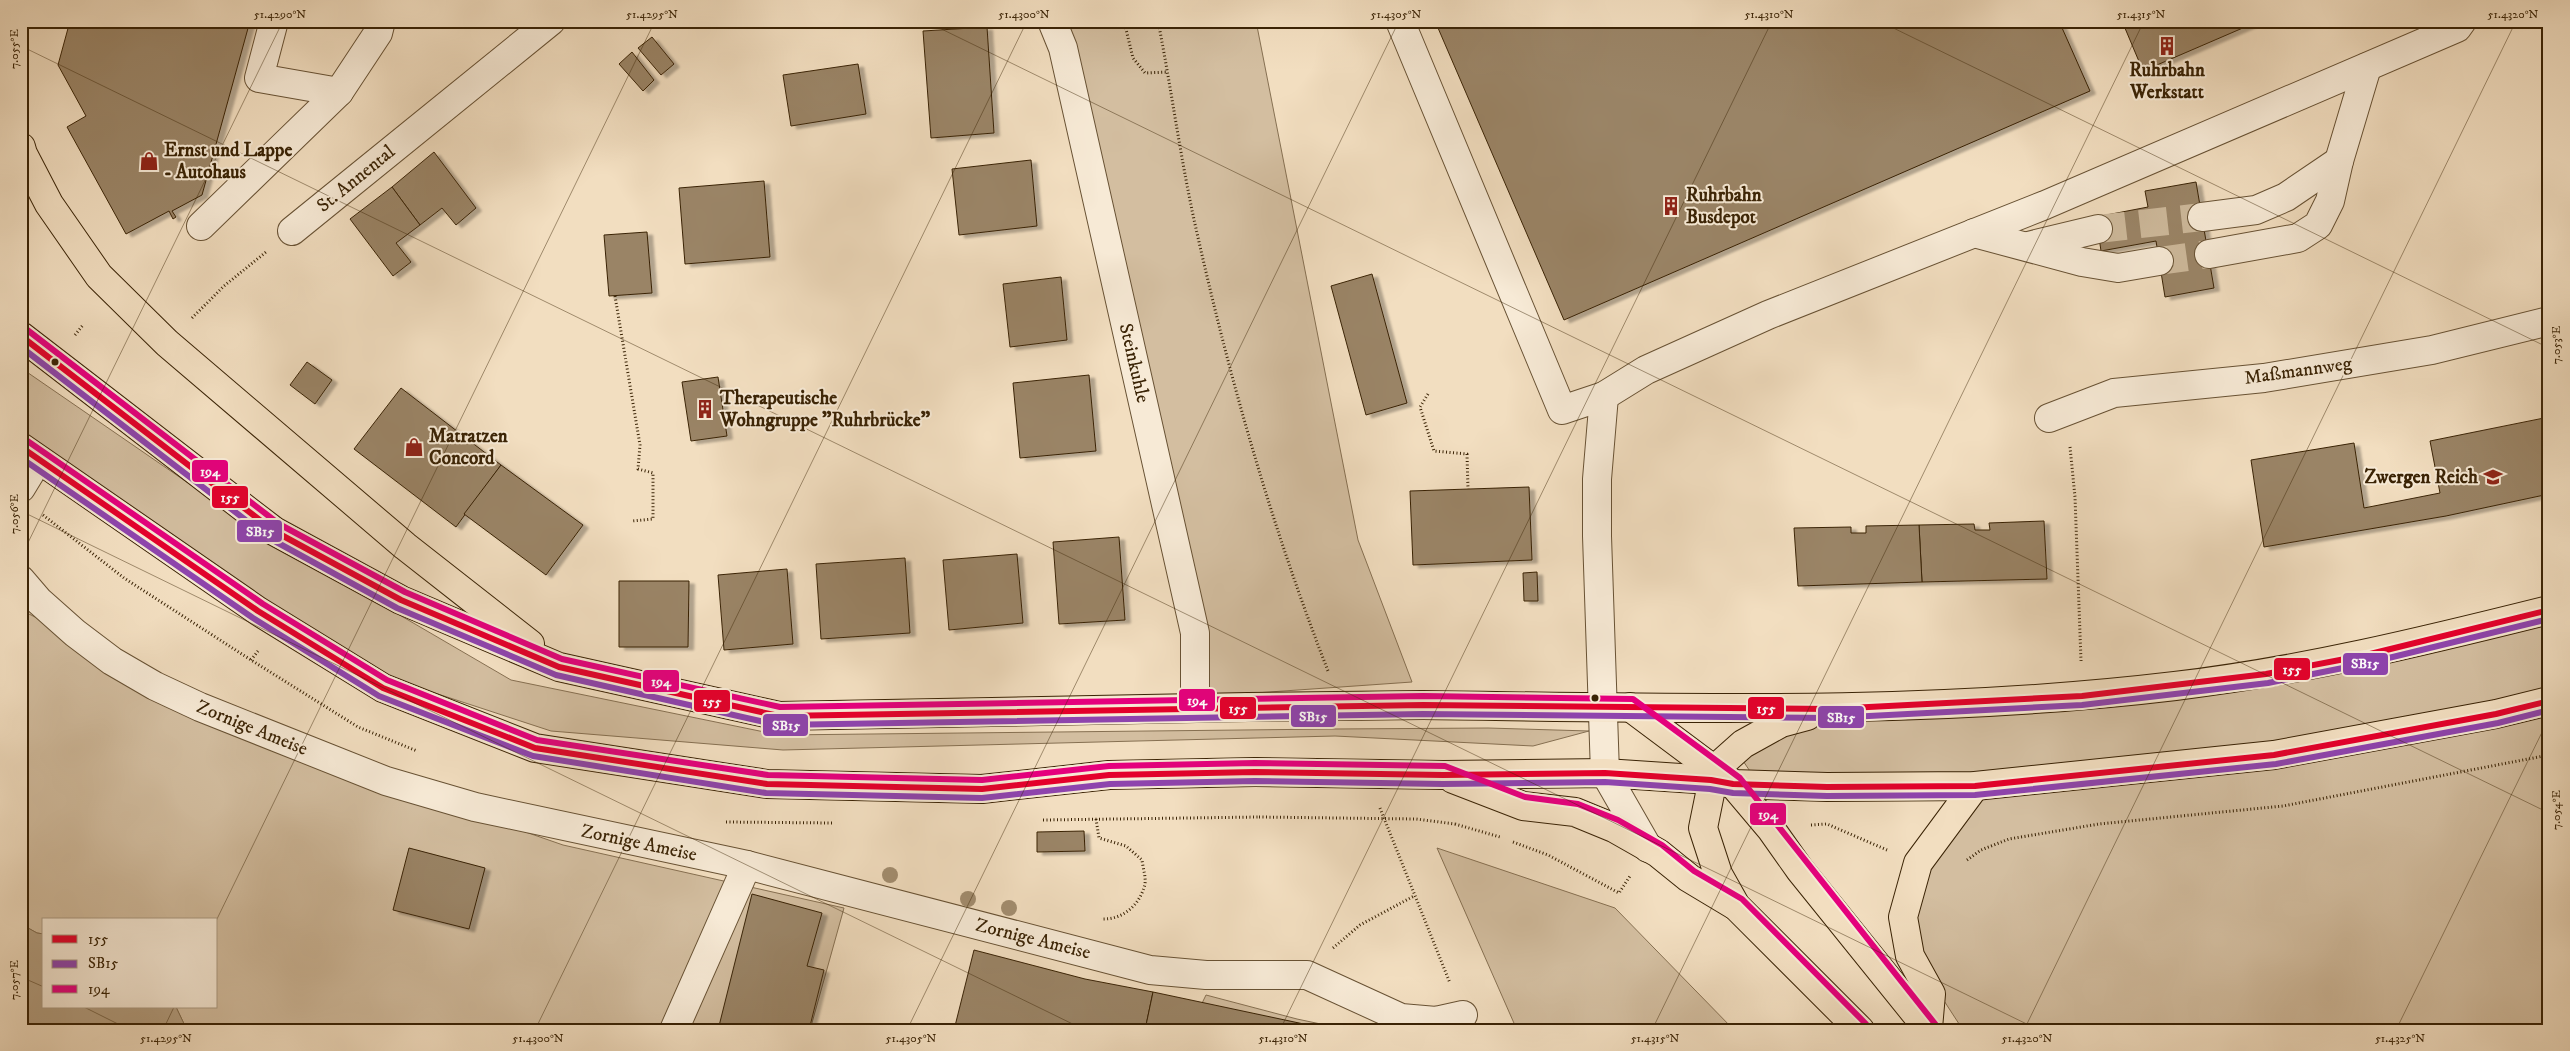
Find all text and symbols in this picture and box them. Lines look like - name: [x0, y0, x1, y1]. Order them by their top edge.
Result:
- text: 51.4290°N: [254, 7, 306, 22]
- text: 51.4295°N: [626, 7, 678, 22]
- text: 51.4300°N: [998, 7, 1050, 22]
- text: 51.4305°N: [1371, 7, 1422, 22]
- text: 51.4310°N: [1744, 7, 1794, 22]
- text: 51.4315°N: [2117, 7, 2166, 22]
- text: 51.4320°N: [2488, 7, 2539, 22]
- text: 7.055°E: [7, 29, 22, 69]
- building icon: Ruhrbahn Werkstatt: [2156, 35, 2178, 57]
- place label: Ruhrbahn Werkstatt: [2129, 59, 2206, 104]
- place label: Ernst und Lappe - Autohaus: [164, 139, 292, 184]
- street label: St. Annental: [312, 140, 400, 218]
- shop icon: Ernst und Lappe - Autohaus: [138, 150, 160, 172]
- place label: Ruhrbahn Busdepot: [1686, 184, 1763, 229]
- building icon: Ruhrbahn Busdepot: [1660, 195, 1682, 217]
- street label: Steinkuhle: [1114, 321, 1154, 405]
- text: 7.053°E: [2549, 325, 2564, 364]
- street label: Maßmannweg: [2243, 352, 2354, 390]
- unlabelled marker: [50, 357, 60, 367]
- place label: Therapeutische Wohngruppe "Ruhrbrücke": [719, 387, 931, 432]
- building icon: Therapeutische Wohngruppe "Ruhrbrücke": [694, 398, 716, 420]
- place label: Matratzen Concord: [429, 425, 509, 470]
- shop icon: Matratzen Concord: [403, 436, 425, 458]
- line badge: 194: [191, 459, 229, 483]
- text: 194: [200, 463, 221, 481]
- place label: Zwergen Reich: [2365, 466, 2479, 489]
- school or university icon: Zwergen Reich: [2482, 466, 2504, 488]
- line badge: 155: [211, 485, 249, 509]
- text: 155: [221, 489, 240, 507]
- text: 7.056°E: [7, 493, 22, 534]
- line badge: SB15: [236, 519, 283, 543]
- text: SB15: [246, 523, 274, 541]
- line badge: SB15: [2342, 652, 2389, 676]
- text: SB15: [2351, 655, 2379, 673]
- line badge: 155: [2273, 657, 2311, 681]
- text: 155: [2283, 661, 2302, 679]
- line badge: 194: [642, 669, 680, 693]
- text: 194: [651, 673, 672, 691]
- line badge: 194: [1178, 688, 1216, 712]
- line badge: 155: [693, 689, 731, 713]
- text: 194: [1187, 692, 1208, 710]
- text: 155: [703, 693, 722, 711]
- unlabelled marker: [1590, 693, 1600, 703]
- street label: Zornige Ameise: [193, 695, 311, 761]
- line badge: 155: [1219, 696, 1257, 720]
- line badge: 155: [1747, 696, 1785, 720]
- text: 155: [1229, 700, 1248, 718]
- text: 155: [1757, 700, 1776, 718]
- line badge: SB15: [1290, 704, 1337, 728]
- line badge: SB15: [1817, 705, 1865, 729]
- text: SB15: [1299, 708, 1327, 726]
- text: SB15: [1827, 709, 1855, 727]
- line badge: SB15: [762, 713, 809, 737]
- text: SB15: [772, 717, 800, 735]
- text: 7.054°E: [2549, 789, 2564, 830]
- line badge: 194: [1749, 802, 1787, 826]
- text: 194: [1758, 806, 1779, 824]
- street label: Zornige Ameise: [579, 820, 699, 867]
- street label: Zornige Ameise: [973, 914, 1093, 964]
- legend: [42, 918, 218, 1008]
- text: 155: [88, 930, 109, 949]
- text: SB15: [88, 954, 119, 973]
- text: 7.057°E: [7, 959, 22, 1000]
- text: 194: [88, 980, 110, 999]
- text: 51.4295°N: [140, 1031, 192, 1046]
- text: 51.4300°N: [512, 1031, 564, 1046]
- text: 51.4305°N: [886, 1031, 937, 1046]
- text: 51.4310°N: [1258, 1031, 1308, 1046]
- text: 51.4315°N: [1631, 1031, 1680, 1046]
- text: 51.4320°N: [2002, 1031, 2053, 1046]
- text: 51.4325°N: [2375, 1031, 2425, 1046]

